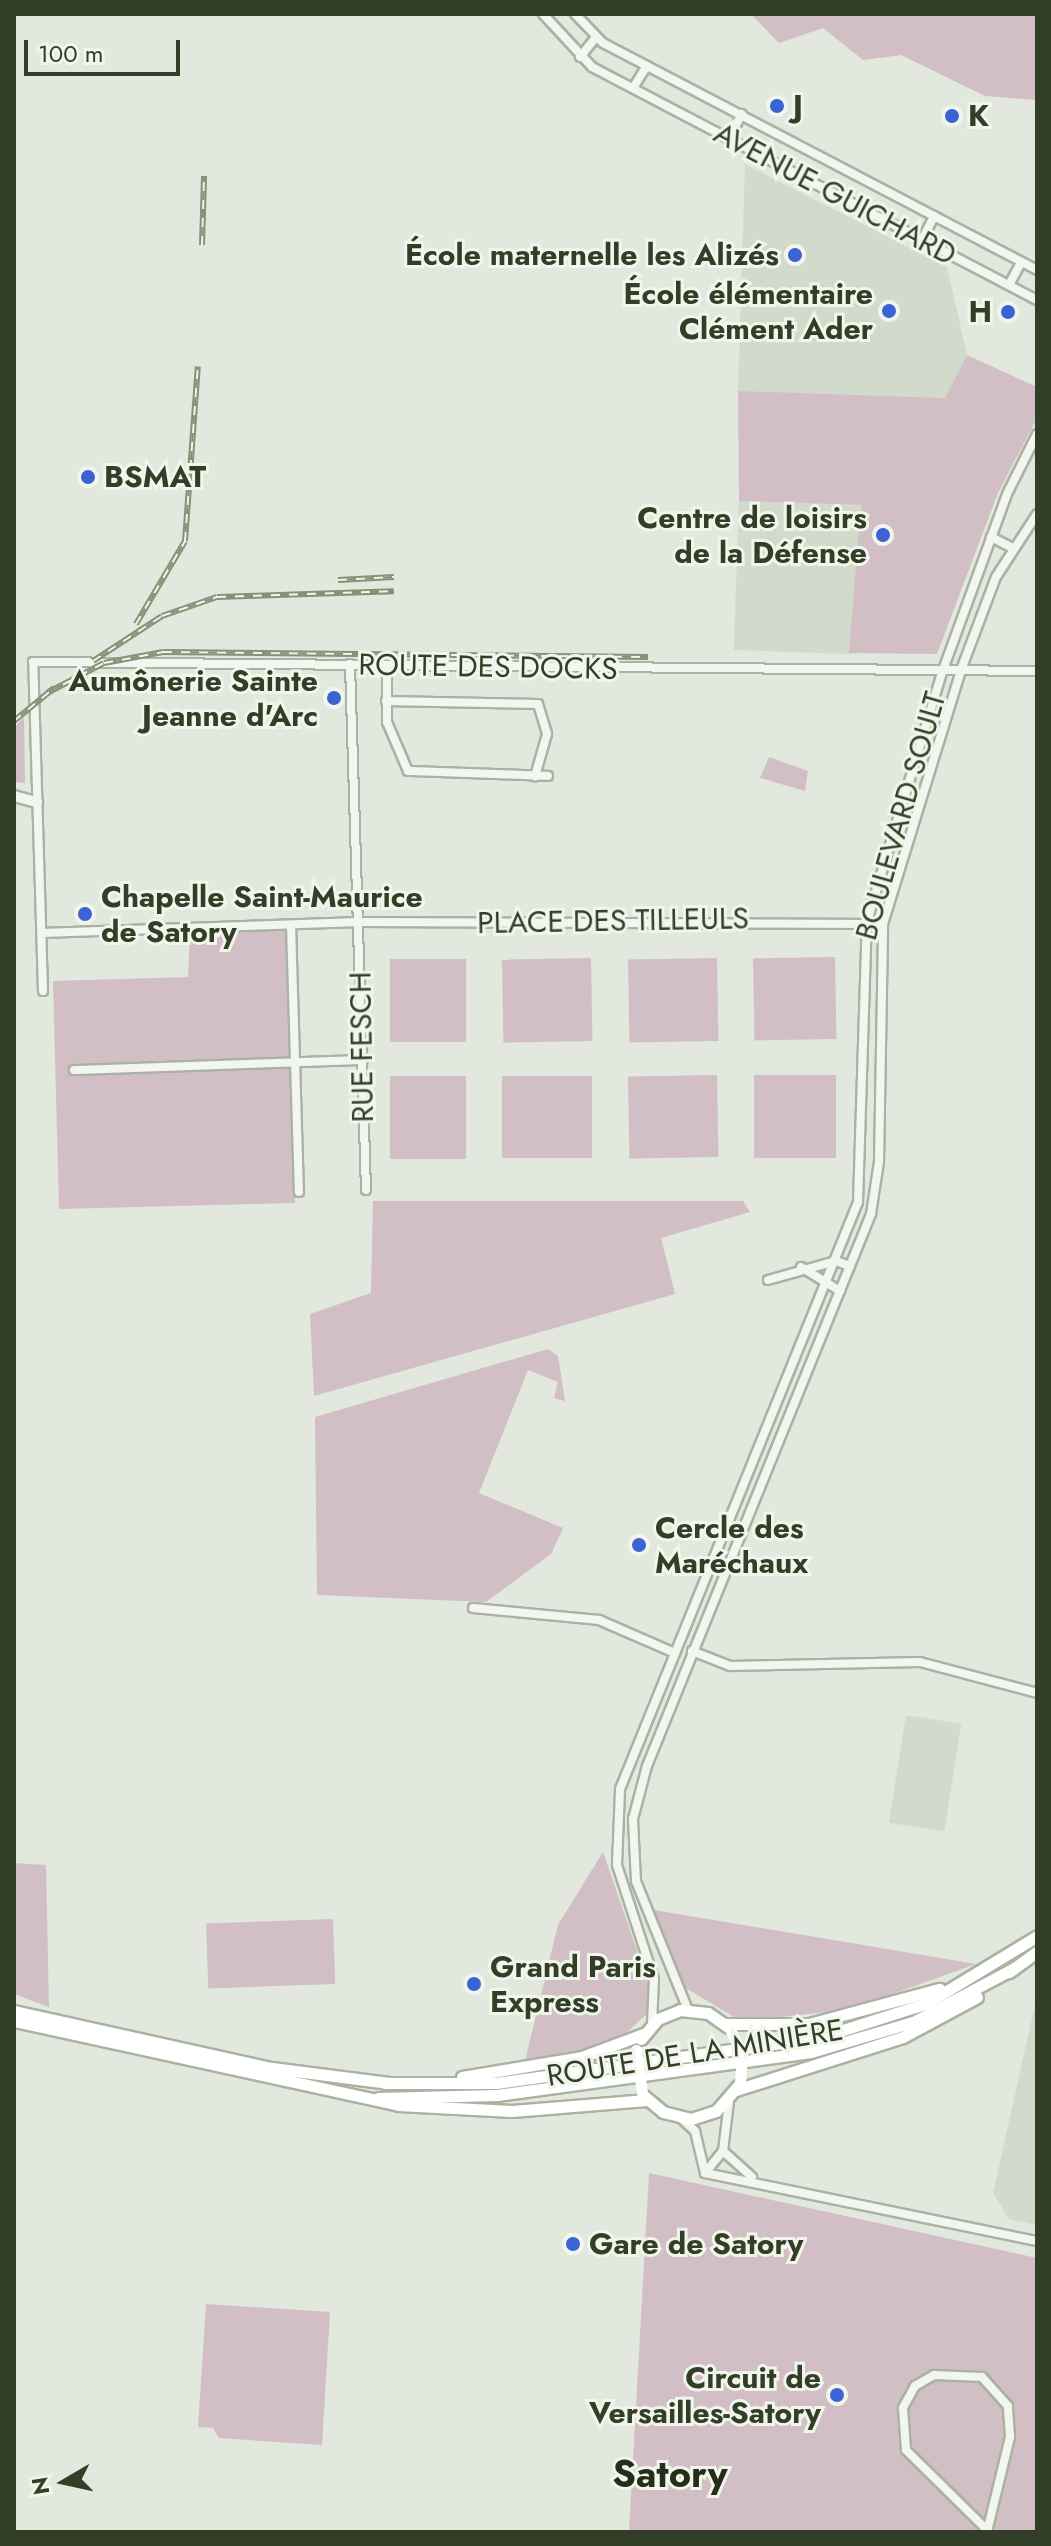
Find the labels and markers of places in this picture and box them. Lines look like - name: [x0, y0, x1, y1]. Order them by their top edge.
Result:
- place label: J: [793, 88, 803, 124]
- marker: J: [768, 97, 786, 115]
- place label: K: [968, 98, 989, 134]
- marker: K: [943, 107, 961, 125]
- place label: École maternelle les Alizés: [405, 237, 779, 273]
- marker: École maternelle les Alizés: [786, 246, 804, 264]
- place label: École élémentaire Clément Ader: [624, 276, 873, 346]
- place label: H: [968, 294, 992, 330]
- marker: École élémentaire Clément Ader: [880, 302, 898, 320]
- marker: H: [999, 303, 1017, 321]
- place label: BSMAT: [104, 459, 206, 495]
- marker: BSMAT: [79, 468, 97, 486]
- place label: Centre de loisirs de la Défense: [637, 500, 867, 570]
- marker: Centre de loisirs de la Défense: [874, 526, 892, 544]
- place label: Aumônerie Sainte Jeanne d'Arc: [69, 663, 318, 734]
- marker: Aumônerie Sainte Jeanne d'Arc: [325, 689, 343, 707]
- place label: Chapelle Saint-Maurice de Satory: [101, 879, 423, 950]
- marker: Chapelle Saint-Maurice de Satory: [76, 905, 94, 923]
- place label: Cercle des Maréchaux: [655, 1510, 808, 1580]
- marker: Cercle des Maréchaux: [630, 1536, 648, 1554]
- place label: Grand Paris Express: [490, 1949, 656, 2020]
- marker: Grand Paris Express: [465, 1975, 483, 1993]
- place label: Gare de Satory: [589, 2226, 803, 2262]
- marker: Gare de Satory: [564, 2235, 582, 2253]
- place label: Circuit de Versailles-Satory: [589, 2360, 821, 2430]
- marker: Circuit de Versailles-Satory: [828, 2386, 846, 2404]

